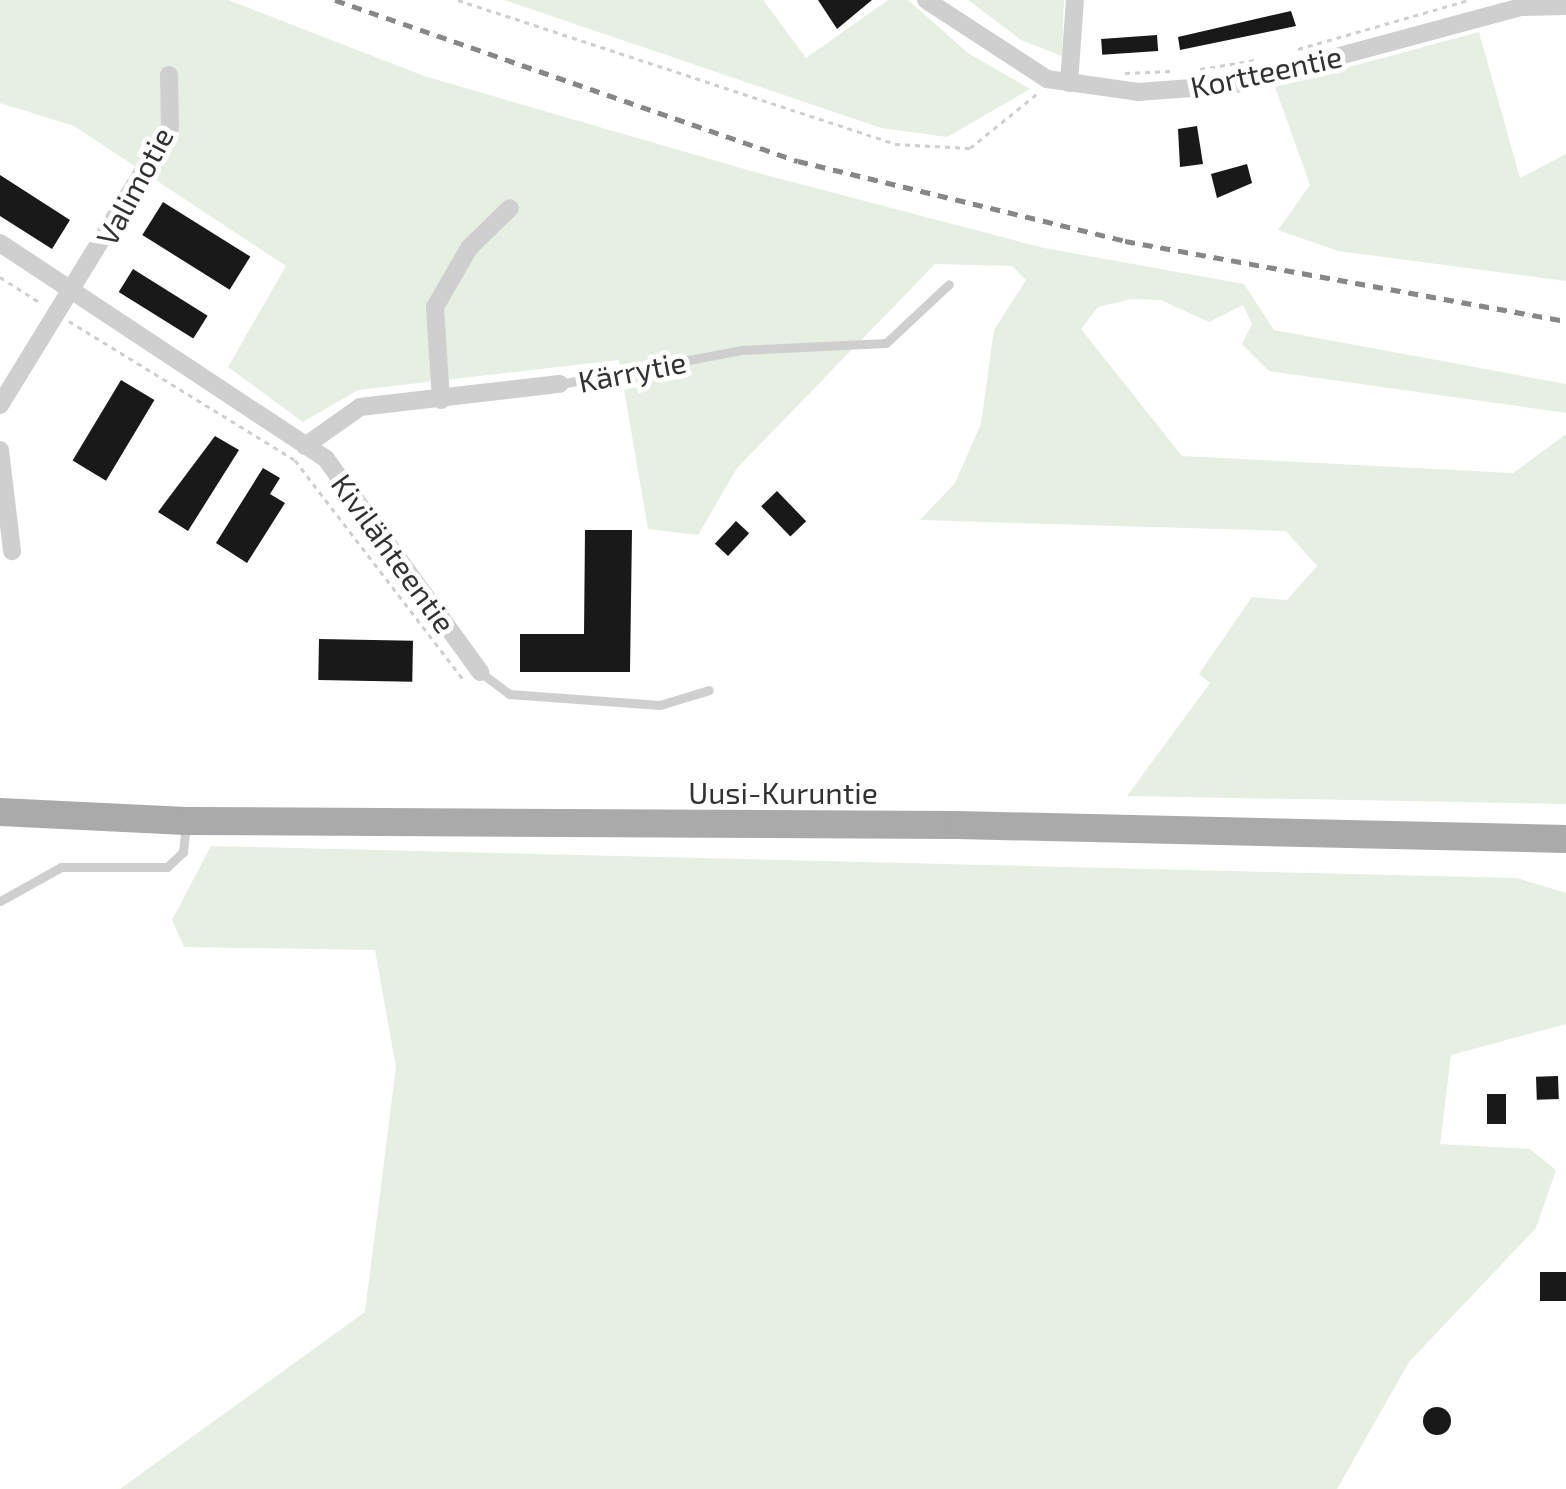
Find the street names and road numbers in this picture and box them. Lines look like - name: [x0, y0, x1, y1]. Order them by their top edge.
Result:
- street label: Kortteentie: [1187, 37, 1345, 105]
- street label: Valimotie: [88, 121, 180, 251]
- street label: Kärrytie: [575, 343, 689, 399]
- street label: Kivilähteentie: [324, 467, 464, 639]
- street label: Uusi-Kuruntie: [688, 774, 878, 810]

